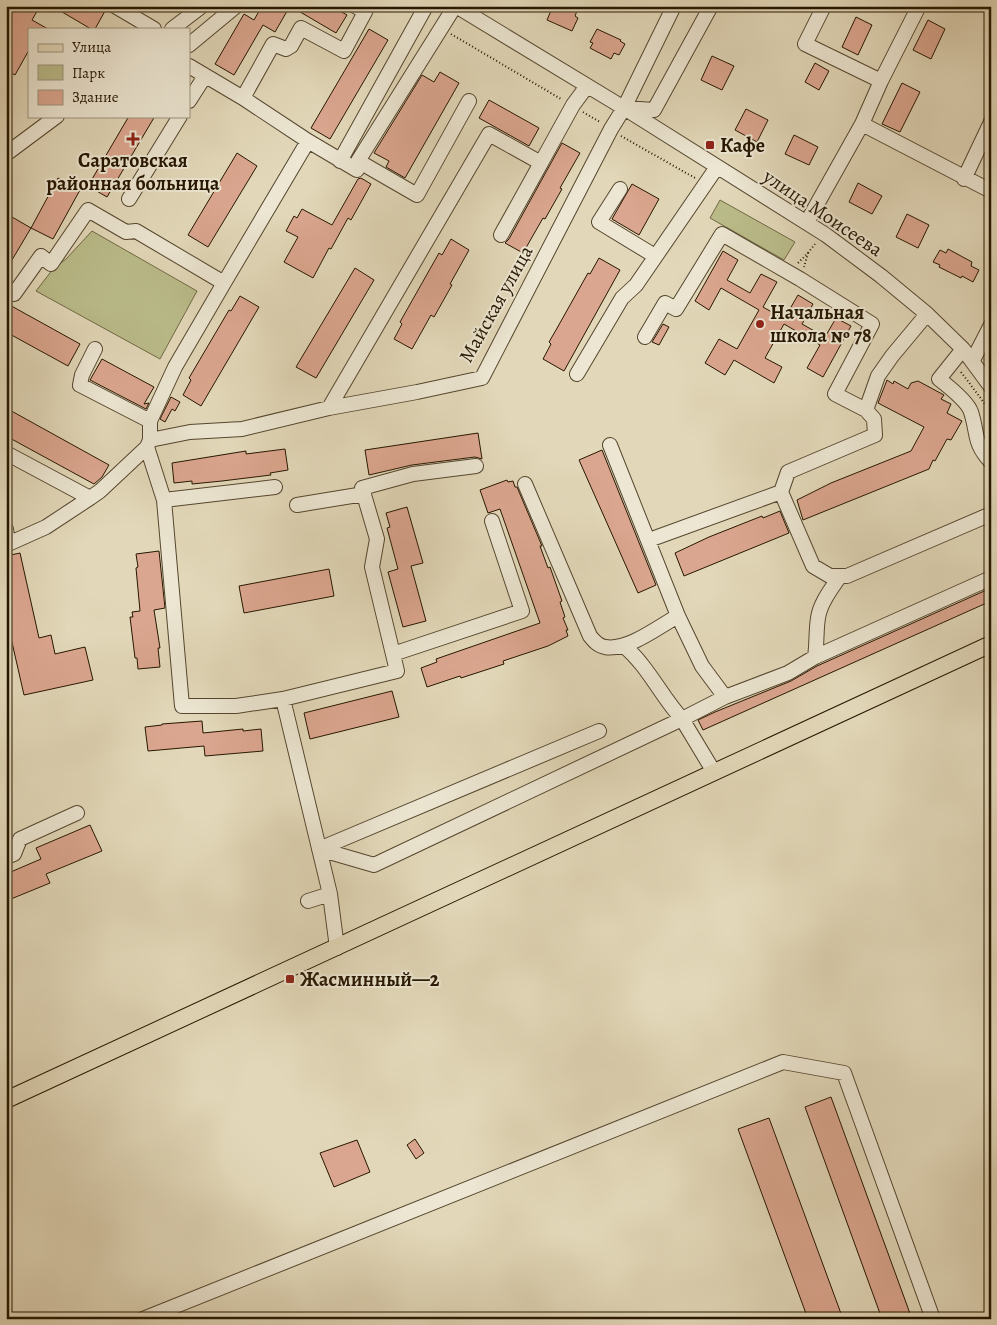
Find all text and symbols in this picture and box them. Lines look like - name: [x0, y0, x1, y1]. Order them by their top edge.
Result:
- legend: [28, 28, 190, 118]
- text: Улица: [72, 37, 111, 57]
- text: Парк: [72, 63, 105, 83]
- text: Здание: [72, 87, 119, 107]
- marker: Саратовская районная больница: [126, 132, 140, 146]
- place label: Кафе: [720, 132, 765, 159]
- marker: Кафе: [704, 139, 716, 151]
- place label: Саратовская районная больница: [46, 147, 220, 197]
- street label: улица Моисеева: [757, 162, 889, 263]
- street label: Майская улица: [453, 240, 540, 367]
- place label: Начальная школа № 78: [770, 299, 872, 349]
- marker: Начальная школа № 78: [754, 318, 766, 330]
- place label: Жасминный—2: [300, 966, 440, 993]
- marker: Жасминный—2: [284, 973, 296, 985]

